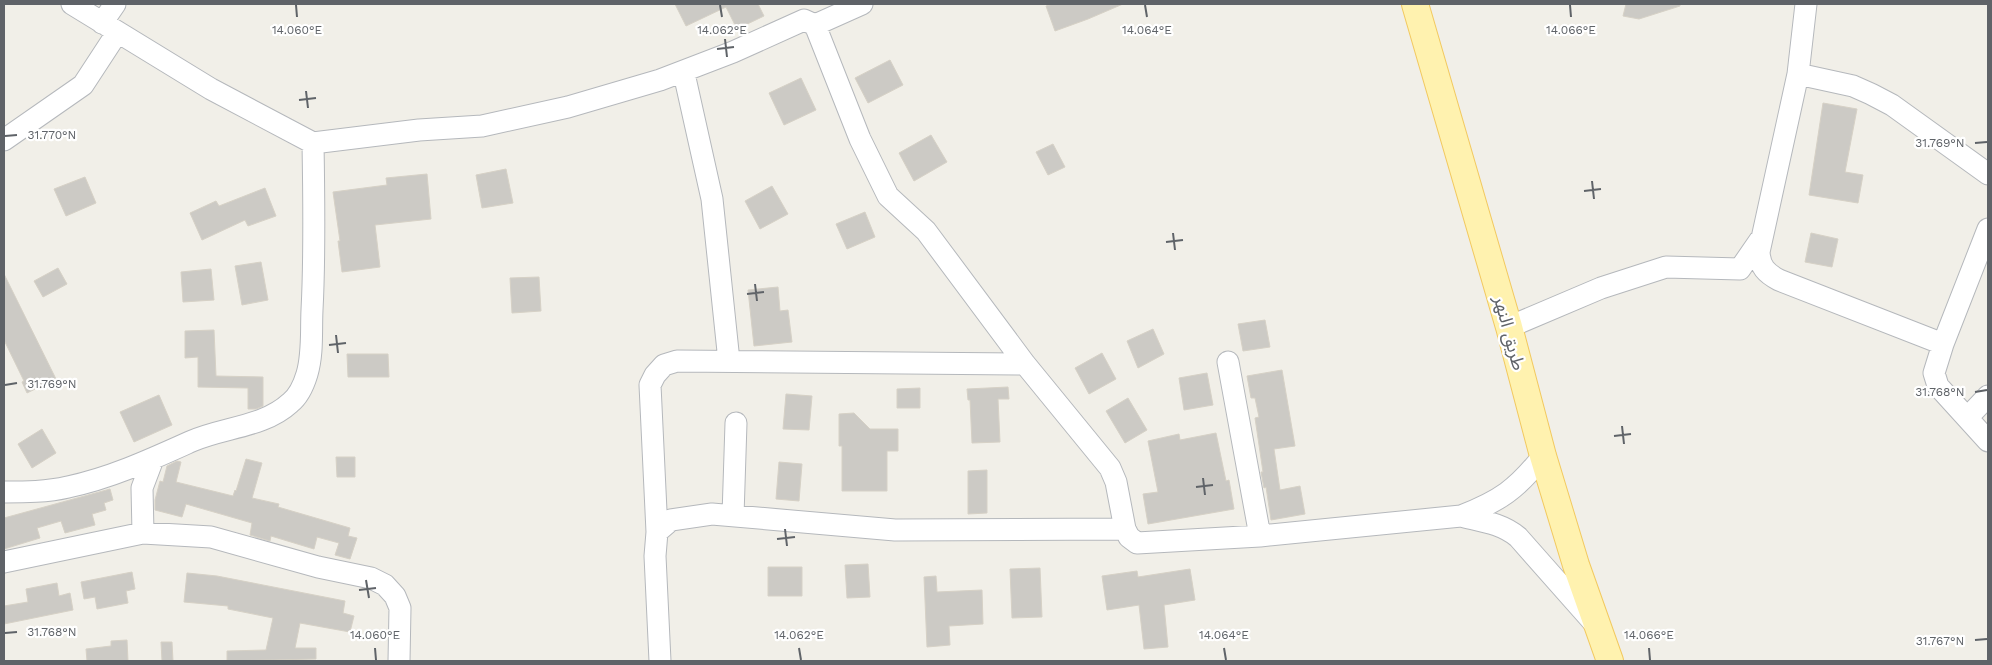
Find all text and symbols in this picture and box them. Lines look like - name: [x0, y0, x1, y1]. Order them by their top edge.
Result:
- text: 14.060°E: [272, 23, 322, 37]
- text: 14.062°E: [697, 23, 747, 37]
- text: 14.064°E: [1122, 23, 1172, 37]
- text: 14.066°E: [1546, 23, 1596, 37]
- text: 31.770°N: [28, 128, 76, 142]
- text: 31.769°N: [1915, 136, 1965, 150]
- street label: طريق النهر: [1489, 292, 1530, 373]
- text: 31.769°N: [27, 377, 77, 391]
- text: 31.768°N: [1915, 385, 1965, 399]
- text: 31.768°N: [27, 625, 77, 639]
- text: 14.060°E: [350, 628, 400, 642]
- text: 14.062°E: [774, 628, 824, 642]
- text: 14.064°E: [1199, 628, 1249, 642]
- text: 14.066°E: [1624, 628, 1674, 642]
- text: 31.767°N: [1916, 634, 1964, 648]

